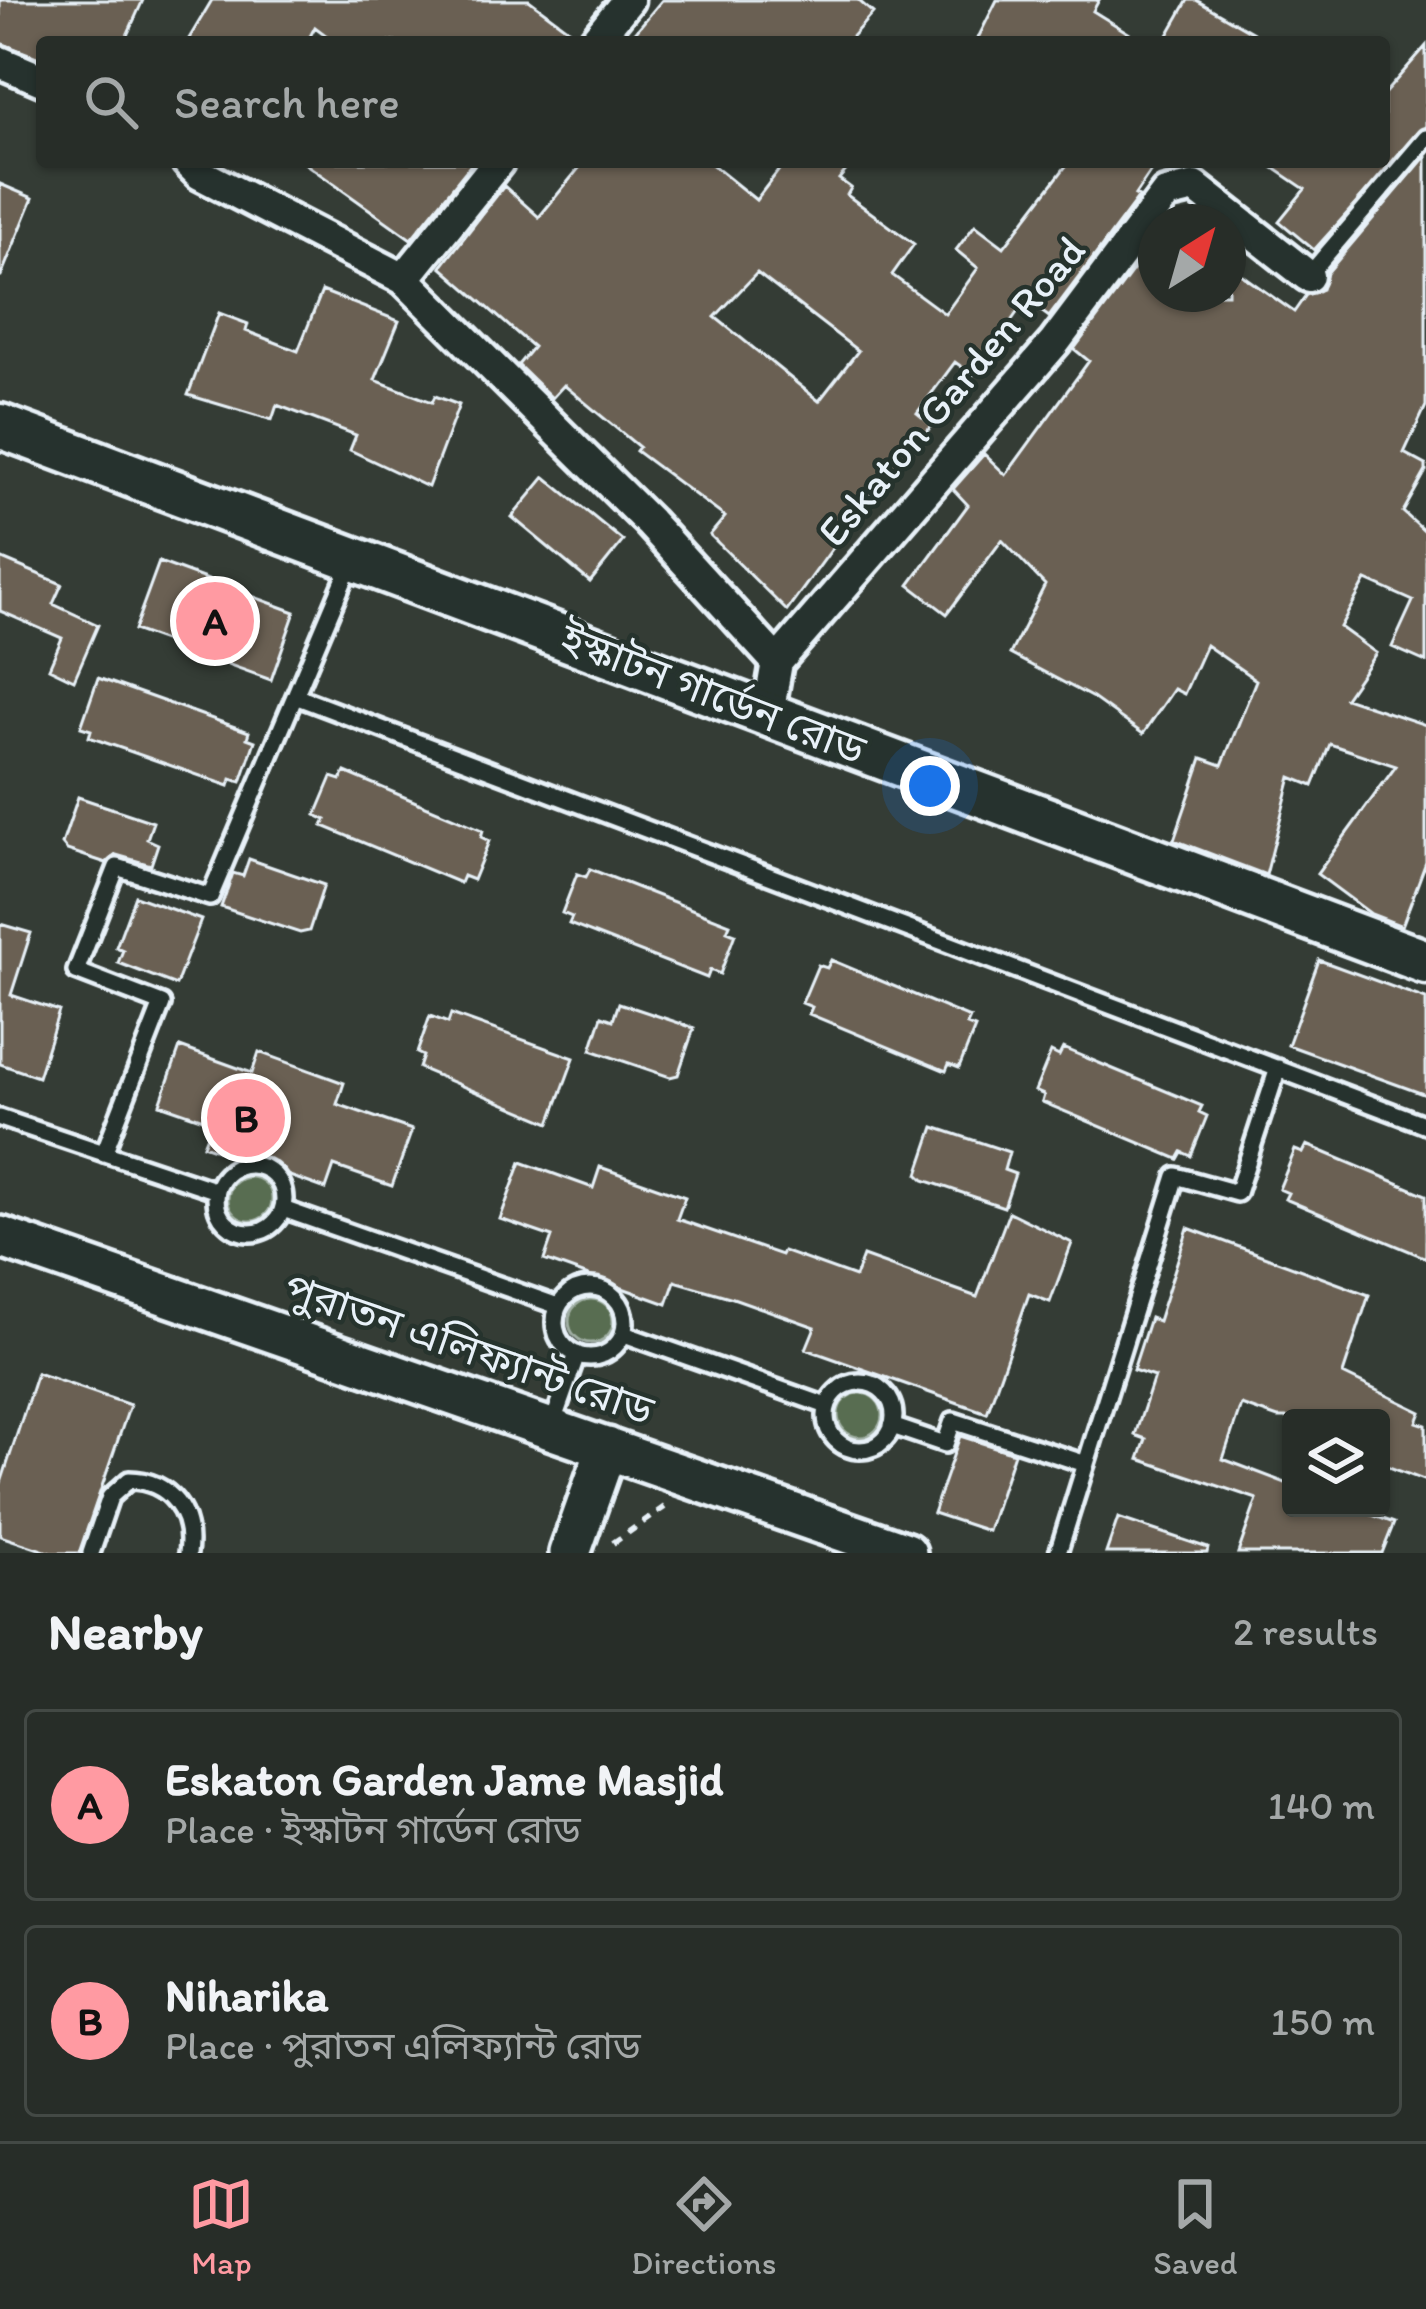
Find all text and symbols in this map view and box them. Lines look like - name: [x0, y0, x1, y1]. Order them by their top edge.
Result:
- search box: [36, 36, 1390, 168]
- icon: search: [78, 69, 144, 135]
- text: Search here: [174, 75, 400, 129]
- north arrow: [1138, 204, 1246, 312]
- street label: Eskaton Garden Road: [806, 226, 1096, 556]
- pin: A: [176, 576, 254, 666]
- street label: ইস্কাটন গার্ডেন রোড: [553, 612, 873, 776]
- your location: [900, 756, 960, 816]
- pin: B: [207, 1073, 285, 1163]
- street label: পুরাতন এলিফ্যান্ট রোড: [278, 1262, 661, 1436]
- map controls: [1282, 1409, 1390, 1517]
- button: layers: [1282, 1409, 1390, 1517]
- text: Nearby: [48, 1601, 203, 1662]
- text: 2 results: [1233, 1608, 1378, 1655]
- text: Eskaton Garden Jame Masjid: [165, 1752, 723, 1806]
- text: A: [78, 1782, 102, 1829]
- text: 140 m: [1268, 1782, 1375, 1829]
- text: Place · ইস্কাটন গার্ডেন রোড: [165, 1806, 581, 1853]
- text: Niharika: [165, 1968, 328, 2022]
- text: B: [77, 1998, 103, 2045]
- text: 150 m: [1271, 1998, 1375, 2045]
- text: Place · পুরাতন এলিফ্যান্ট রোড: [165, 2022, 641, 2069]
- tab: Map: [188, 2171, 254, 2282]
- tab: Directions: [631, 2171, 776, 2282]
- tab: Saved: [1153, 2171, 1238, 2282]

